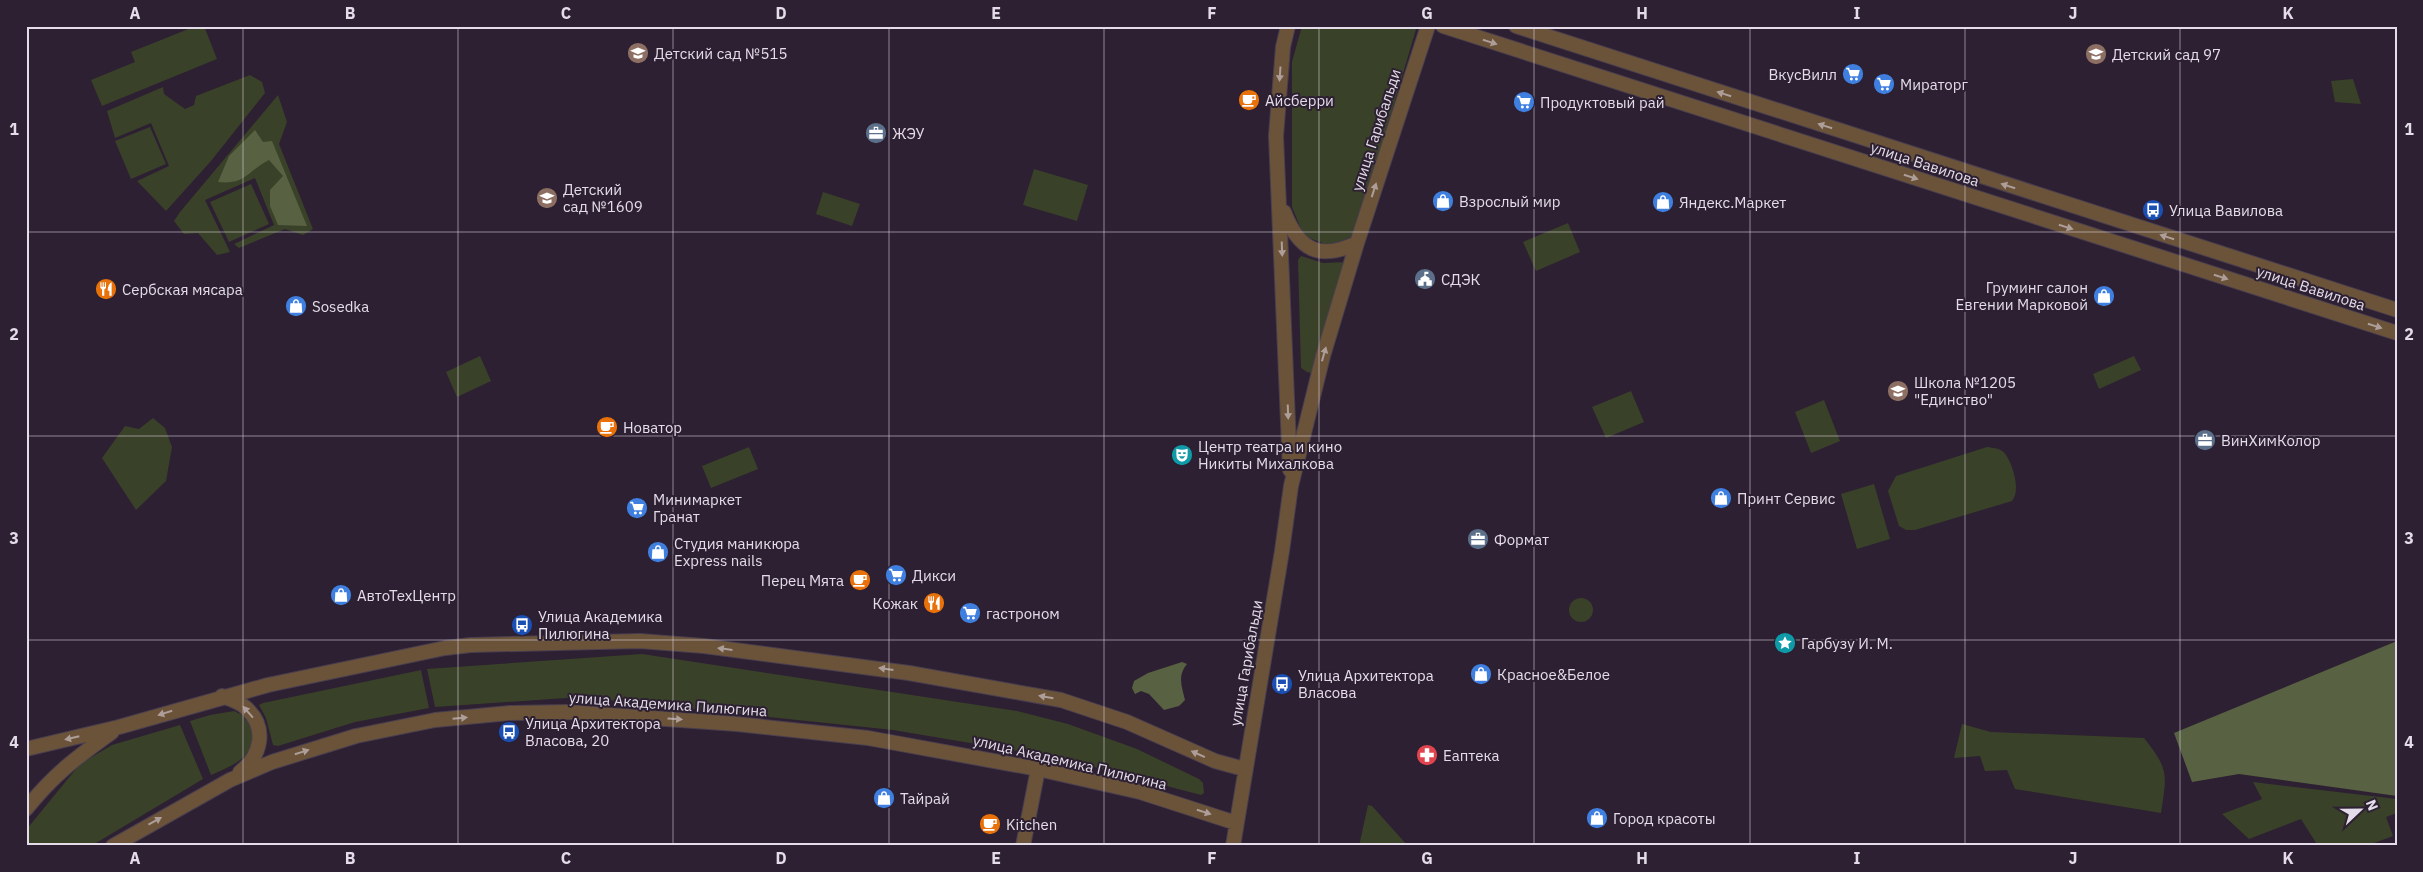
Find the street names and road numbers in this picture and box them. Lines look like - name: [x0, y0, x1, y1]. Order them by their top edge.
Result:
- street label: улица Гарибальди: [1347, 66, 1405, 194]
- street label: улица Вавилова: [1868, 137, 1982, 191]
- street label: улица Вавилова: [2254, 261, 2368, 315]
- street label: улица Гарибальди: [1226, 599, 1266, 727]
- street label: улица Академика Пилюгина: [568, 688, 768, 720]
- street label: улица Академика Пилюгина: [971, 730, 1169, 794]

